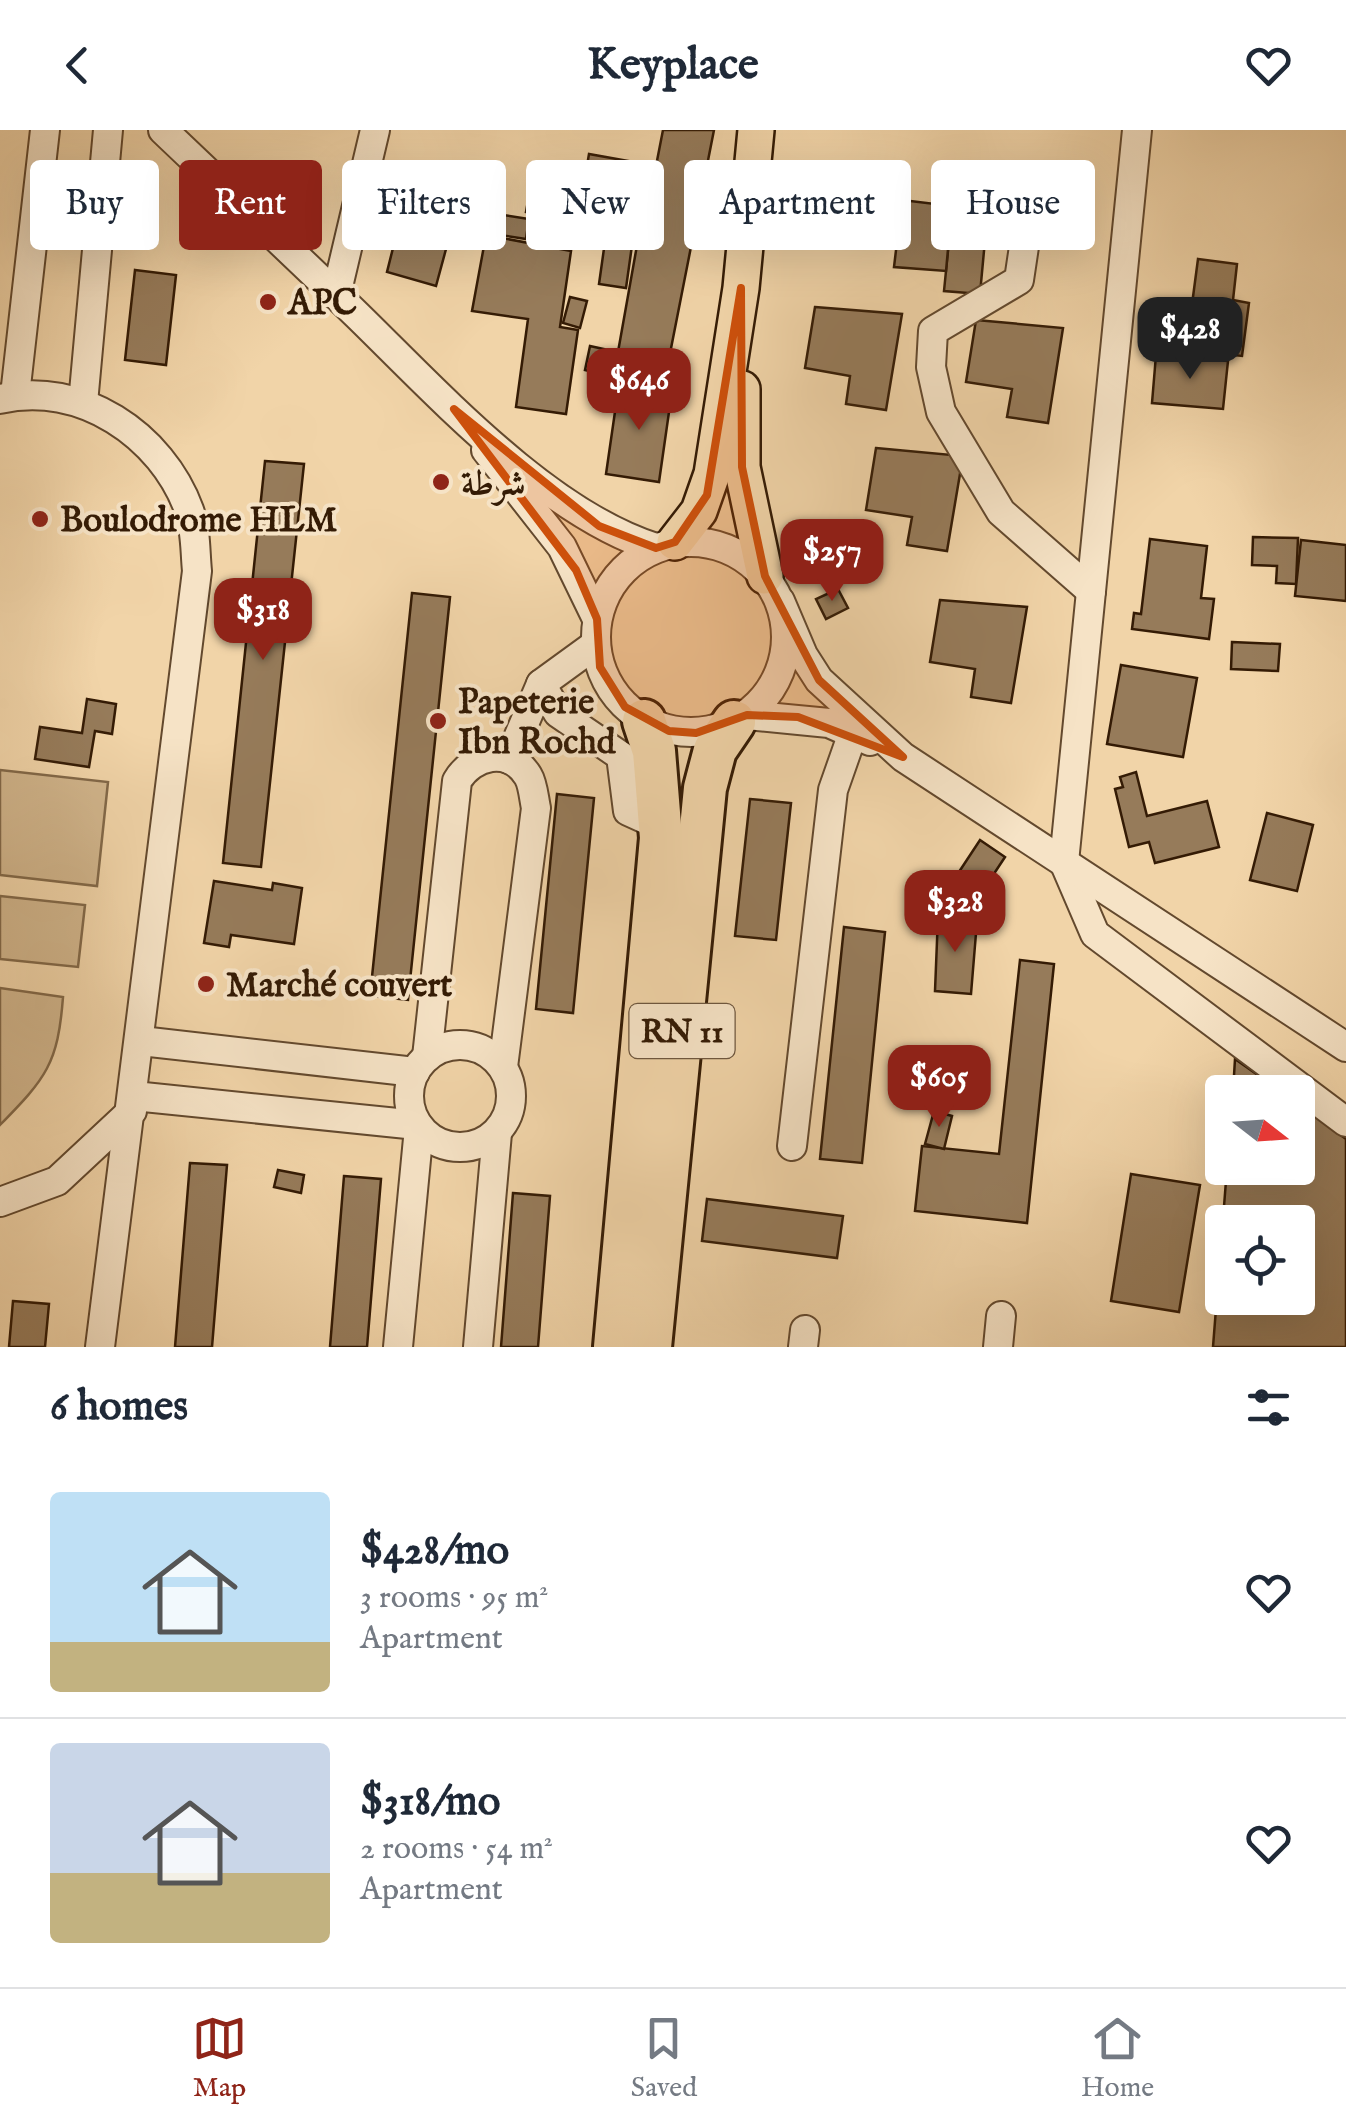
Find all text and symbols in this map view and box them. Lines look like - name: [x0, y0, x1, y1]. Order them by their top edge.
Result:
- text: Keyplace: [587, 37, 759, 94]
- icon: back: [50, 38, 105, 93]
- icon: heart: [1241, 38, 1296, 93]
- chip: Buy: [30, 160, 159, 250]
- chip: Rent: [179, 160, 322, 250]
- chip: Filters: [342, 160, 506, 250]
- chip: New: [526, 160, 664, 250]
- chip: Apartment: [684, 160, 911, 250]
- chip: House: [931, 160, 1095, 250]
- place label: APC: [286, 282, 357, 327]
- marker: APC: [257, 291, 279, 313]
- pin: $428: [1131, 297, 1249, 382]
- text: $428: [1160, 309, 1220, 350]
- pin: $646: [580, 348, 698, 433]
- text: $646: [609, 360, 669, 401]
- place label: شرطة: [461, 462, 526, 507]
- marker: شرطة: [430, 471, 452, 493]
- place label: Boulodrome HLM: [60, 499, 337, 544]
- marker: Boulodrome HLM: [29, 508, 51, 530]
- pin: $257: [773, 519, 891, 604]
- text: $257: [802, 531, 862, 572]
- pin: $318: [204, 578, 322, 663]
- text: $318: [236, 590, 290, 631]
- place label: Papeterie Ibn Rochd: [458, 681, 617, 766]
- marker: Papeterie Ibn Rochd: [427, 710, 449, 732]
- pin: $328: [896, 870, 1014, 955]
- text: $328: [926, 882, 984, 923]
- place label: Marché couvert: [226, 964, 452, 1009]
- marker: Marché couvert: [195, 973, 217, 995]
- road number: RN 11: [630, 1004, 734, 1058]
- pin: $605: [880, 1045, 998, 1130]
- text: $605: [910, 1057, 968, 1098]
- north arrow: [1205, 1075, 1315, 1185]
- map controls: [1205, 1075, 1315, 1315]
- button: locate: [1205, 1205, 1315, 1315]
- icon: filters: [1241, 1380, 1296, 1435]
- text: 6 homes: [50, 1381, 188, 1434]
- text: $428/mo: [360, 1525, 509, 1578]
- icon: home: [130, 1532, 250, 1652]
- icon: heart: [1241, 1565, 1296, 1620]
- text: 3 rooms · 95 m²: [360, 1578, 548, 1619]
- text: Apartment: [360, 1619, 503, 1660]
- text: $318/mo: [360, 1776, 500, 1829]
- icon: home: [130, 1783, 250, 1903]
- icon: heart: [1241, 1816, 1296, 1871]
- text: 2 rooms · 54 m²: [360, 1829, 553, 1870]
- text: Apartment: [360, 1870, 503, 1911]
- tab: Map: [192, 2011, 247, 2106]
- tab: Saved: [631, 2011, 697, 2106]
- tab: Home: [1081, 2011, 1154, 2106]

